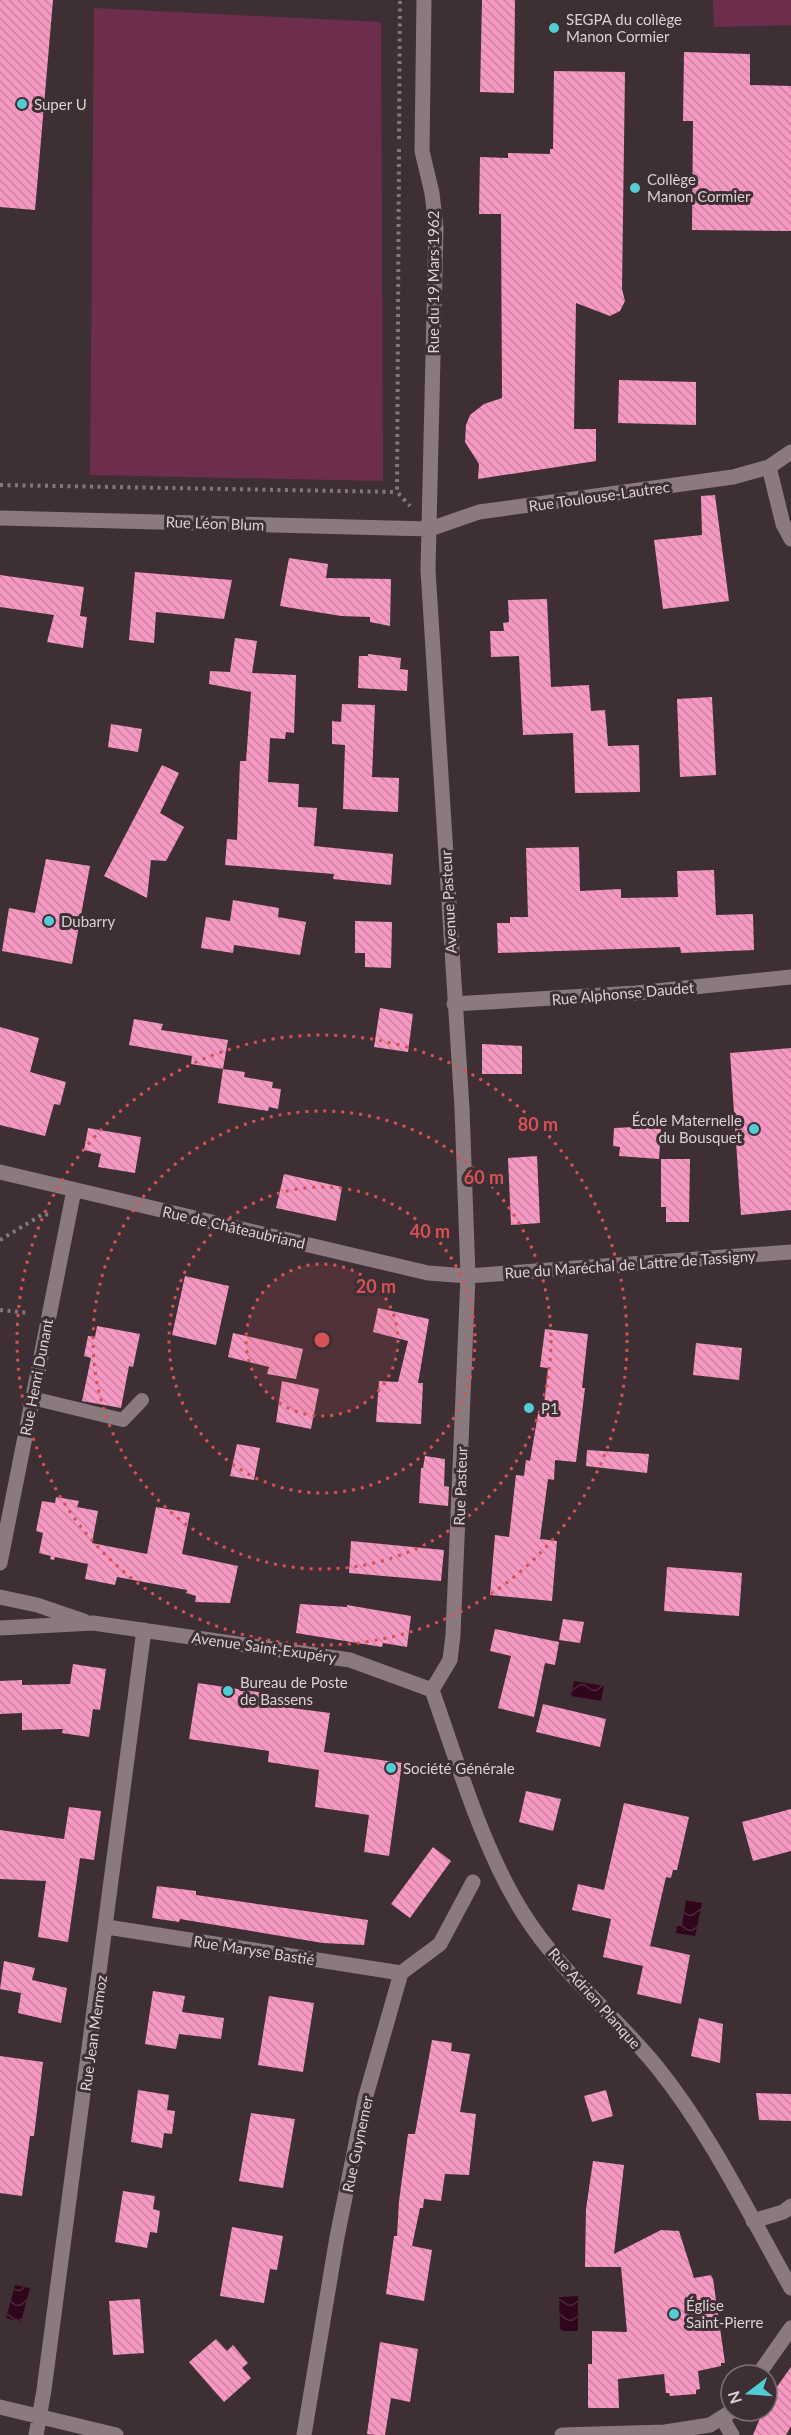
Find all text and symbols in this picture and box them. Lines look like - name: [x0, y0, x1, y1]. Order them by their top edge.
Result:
- place label: SEGPA du collège Manon Cormier: [566, 10, 682, 45]
- marker: SEGPA du collège Manon Cormier: [547, 21, 561, 35]
- place label: Super U: [34, 95, 87, 113]
- marker: Super U: [15, 97, 29, 111]
- place label: Collège Manon Cormier: [647, 170, 751, 205]
- marker: Collège Manon Cormier: [628, 181, 642, 195]
- street label: Rue du 19 Mars 1962: [424, 211, 442, 353]
- street label: Rue Toulouse-Lautrec: [527, 477, 671, 515]
- street label: Rue Léon Blum: [165, 512, 265, 534]
- street label: Avenue Pasteur: [436, 849, 460, 954]
- place label: Dubarry: [61, 912, 115, 930]
- marker: Dubarry: [42, 914, 56, 928]
- street label: Rue Alphonse Daudet: [551, 978, 696, 1008]
- place label: École Maternelle du Bousquet: [632, 1111, 743, 1146]
- text: 80 m: [518, 1113, 558, 1135]
- marker: École Maternelle du Bousquet: [747, 1122, 761, 1136]
- text: 60 m: [464, 1166, 504, 1188]
- street label: Rue de Châteaubriand: [161, 1202, 307, 1252]
- text: 40 m: [410, 1220, 450, 1242]
- street label: Rue du Maréchal de Lattre de Tassigny: [504, 1246, 756, 1282]
- text: 20 m: [356, 1275, 396, 1297]
- street label: Rue Henri Dunant: [16, 1316, 56, 1437]
- centre of rings: [312, 1330, 332, 1350]
- place label: P1: [541, 1399, 559, 1417]
- marker: P1: [522, 1401, 536, 1415]
- street label: Rue Pasteur: [450, 1446, 470, 1526]
- street label: Avenue Saint-Exupéry: [191, 1628, 338, 1666]
- place label: Bureau de Poste de Bassens: [240, 1673, 348, 1708]
- marker: Bureau de Poste de Bassens: [221, 1684, 235, 1698]
- place label: Société Générale: [403, 1759, 515, 1777]
- marker: Société Générale: [384, 1761, 398, 1775]
- street label: Rue Maryse Bastié: [192, 1932, 316, 1968]
- street label: Rue Adrien Planque: [545, 1944, 645, 2052]
- street label: Rue Jean Mermoz: [76, 1974, 110, 2092]
- street label: Rue Guynemer: [338, 2094, 376, 2194]
- place label: Église Saint-Pierre: [686, 2296, 763, 2331]
- marker: Église Saint-Pierre: [667, 2307, 681, 2321]
- north arrow: [719, 2363, 779, 2423]
- text: N: [723, 2389, 745, 2406]

